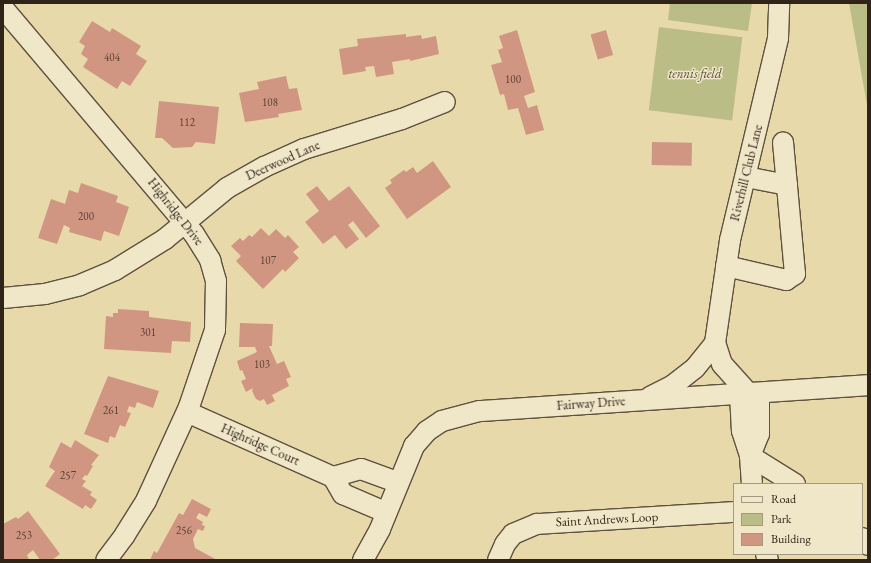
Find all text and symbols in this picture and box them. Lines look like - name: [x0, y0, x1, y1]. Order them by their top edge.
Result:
- house number: 404: [104, 50, 120, 64]
- park label: tennis field: [668, 66, 722, 82]
- house number: 100: [505, 72, 521, 86]
- house number: 108: [262, 95, 278, 109]
- house number: 112: [179, 115, 195, 129]
- street label: Riverhill Club Lane: [727, 123, 767, 223]
- street label: Deerwood Lane: [244, 138, 322, 184]
- street label: Highridge Drive: [144, 175, 206, 249]
- house number: 200: [78, 209, 94, 223]
- house number: 107: [260, 253, 276, 267]
- house number: 301: [140, 325, 156, 339]
- house number: 103: [254, 357, 270, 371]
- street label: Fairway Drive: [556, 394, 626, 414]
- house number: 261: [103, 403, 119, 417]
- street label: Highridge Court: [218, 421, 302, 469]
- house number: 257: [60, 468, 76, 482]
- legend: [733, 483, 863, 555]
- text: Road: [771, 491, 796, 507]
- street label: Saint Andrews Loop: [555, 510, 659, 530]
- text: Park: [771, 511, 791, 527]
- house number: 256: [176, 523, 192, 537]
- house number: 253: [16, 528, 32, 542]
- text: Building: [771, 531, 811, 547]

